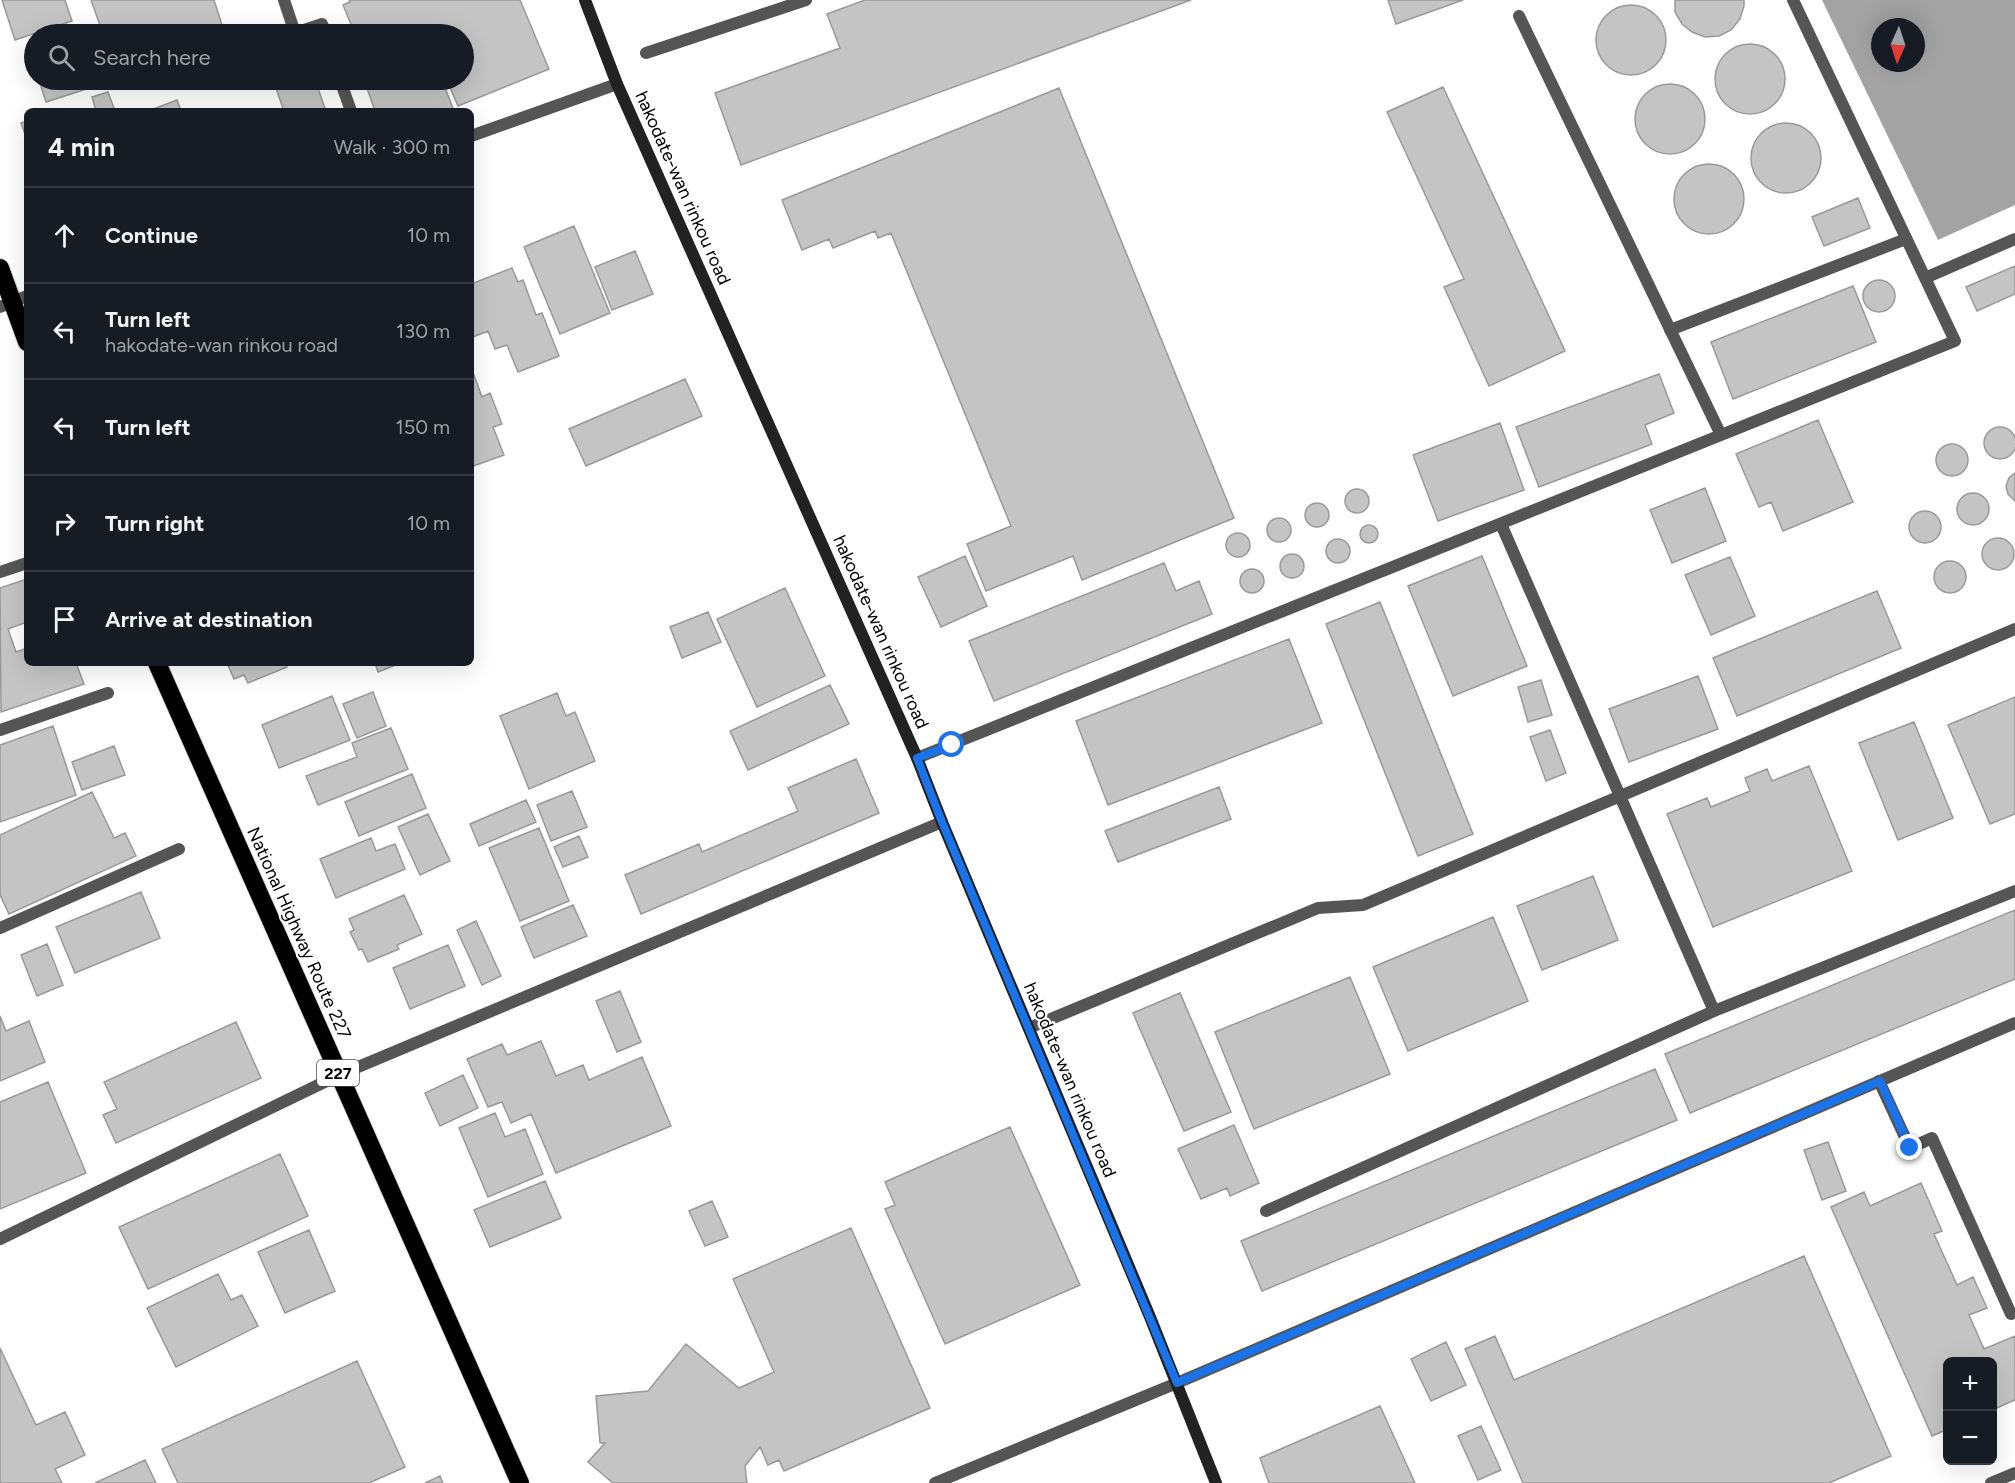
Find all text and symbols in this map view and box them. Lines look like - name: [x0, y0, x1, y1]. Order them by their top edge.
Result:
- north arrow: [1871, 18, 1925, 72]
- search box: [24, 24, 474, 90]
- icon: search: [45, 41, 78, 74]
- text: Search here: [93, 44, 211, 71]
- street label: hakodate-wan rinkou road: [630, 88, 736, 288]
- text: 4 min: [48, 131, 115, 163]
- text: Walk · 300 m: [334, 135, 450, 159]
- icon: ahead: [48, 219, 81, 252]
- text: Continue: [105, 222, 198, 249]
- text: 10 m: [407, 223, 450, 247]
- text: Turn left: [105, 306, 191, 333]
- icon: left: [48, 315, 81, 348]
- text: 130 m: [396, 319, 450, 343]
- text: hakodate-wan rinkou road: [105, 333, 338, 357]
- icon: left: [48, 411, 81, 444]
- text: Turn left: [105, 414, 191, 441]
- text: 150 m: [395, 415, 450, 439]
- icon: right: [48, 507, 81, 540]
- text: Turn right: [105, 510, 204, 537]
- text: 10 m: [407, 511, 450, 535]
- street label: hakodate-wan rinkou road: [828, 532, 934, 732]
- icon: arrive: [48, 603, 81, 636]
- text: Arrive at destination: [105, 606, 313, 633]
- route start: [938, 731, 964, 757]
- street label: National Highway Route 227: [242, 824, 356, 1043]
- street label: hakodate-wan rinkou road: [1019, 979, 1121, 1181]
- road number: 227: [317, 1060, 359, 1086]
- route end: [1896, 1134, 1922, 1160]
- map controls: [1943, 1357, 1997, 1465]
- button: +: [1943, 1357, 1997, 1411]
- button: −: [1943, 1411, 1997, 1465]

